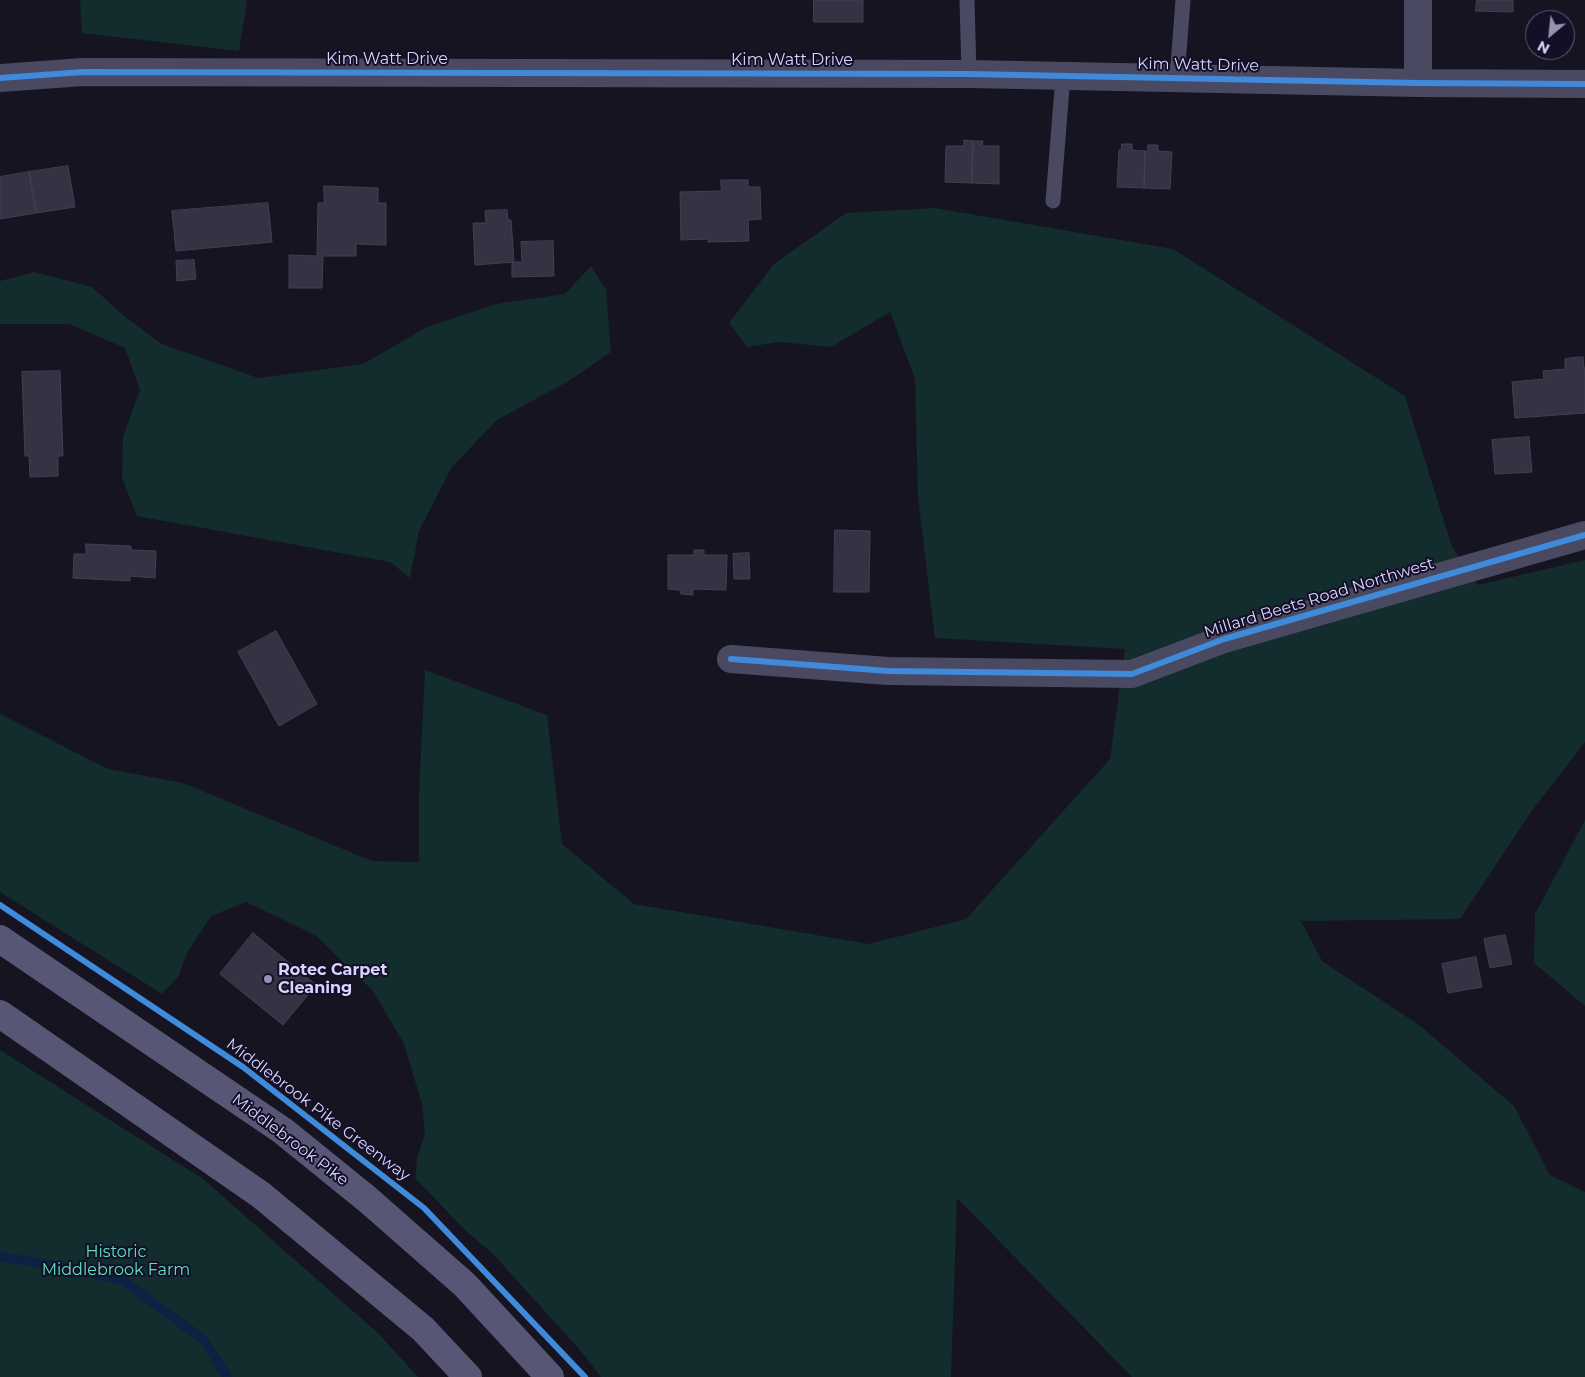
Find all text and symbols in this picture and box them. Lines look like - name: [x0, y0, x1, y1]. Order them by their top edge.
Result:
- north arrow: [1525, 10, 1575, 60]
- text: N: [1534, 37, 1553, 58]
- street label: Kim Watt Drive: [326, 49, 448, 69]
- street label: Kim Watt Drive: [731, 50, 853, 70]
- street label: Kim Watt Drive: [1137, 54, 1259, 76]
- street label: Millard Beets Road Northwest: [1202, 554, 1436, 642]
- place label: Rotec Carpet Cleaning: [278, 960, 387, 998]
- marker: Rotec Carpet Cleaning: [262, 973, 274, 985]
- street label: Middlebrook Pike Greenway: [222, 1035, 414, 1185]
- street label: Middlebrook Pike: [228, 1090, 352, 1190]
- park label: Historic Middlebrook Farm: [42, 1242, 190, 1280]

